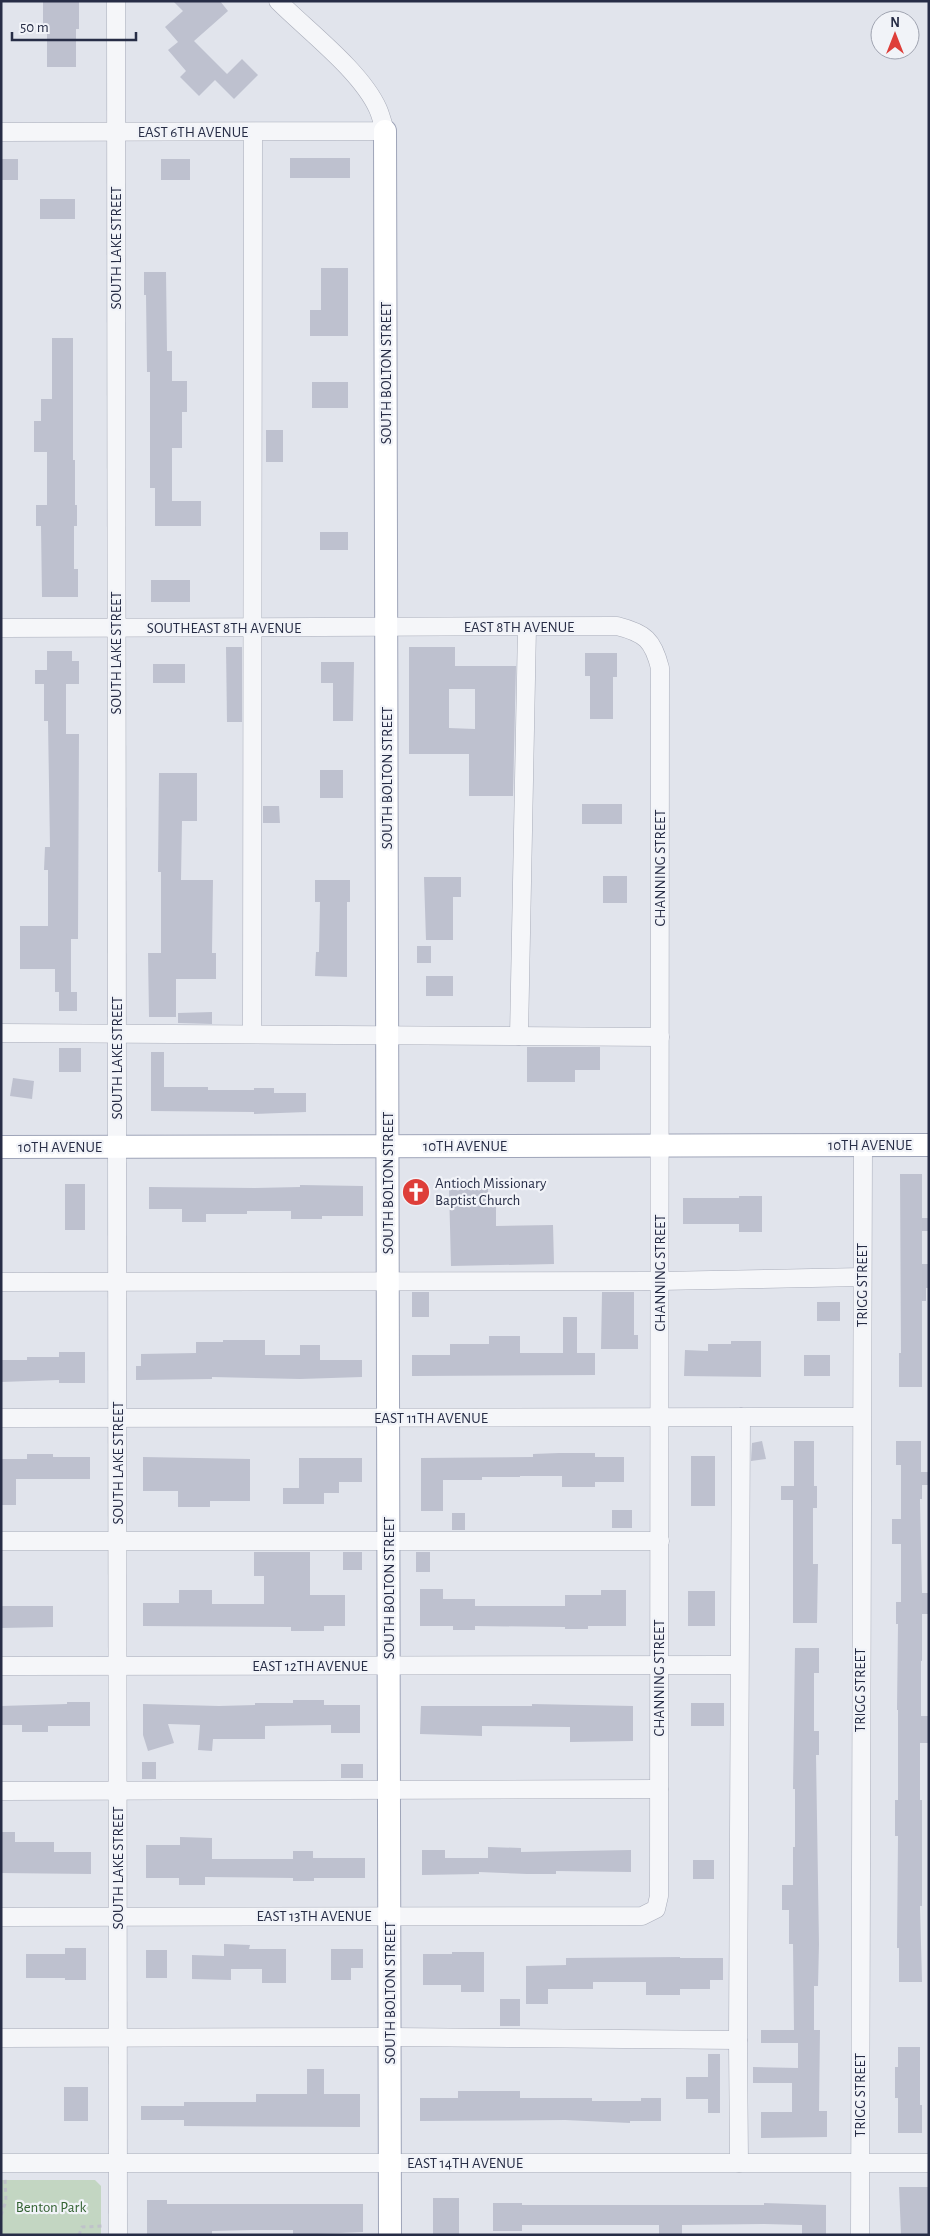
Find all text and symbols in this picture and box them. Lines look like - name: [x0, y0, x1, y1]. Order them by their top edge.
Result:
- scale bar: [12, 10, 136, 42]
- north arrow: [870, 10, 920, 60]
- text: N: [890, 16, 900, 30]
- text: 50 m: [20, 20, 49, 35]
- street label: EAST 6TH AVENUE: [138, 125, 248, 140]
- street label: SOUTH LAKE STREET: [109, 186, 124, 310]
- street label: SOUTH BOLTON STREET: [379, 301, 394, 444]
- street label: SOUTH LAKE STREET: [109, 591, 124, 715]
- street label: EAST 8TH AVENUE: [464, 620, 574, 635]
- street label: SOUTHEAST 8TH AVENUE: [147, 621, 301, 636]
- street label: SOUTH BOLTON STREET: [380, 706, 395, 849]
- street label: CHANNING STREET: [653, 809, 668, 927]
- street label: SOUTH LAKE STREET: [110, 996, 125, 1120]
- street label: SOUTH BOLTON STREET: [381, 1111, 396, 1254]
- street label: 10TH AVENUE: [828, 1138, 912, 1153]
- street label: 10TH AVENUE: [423, 1139, 507, 1154]
- street label: 10TH AVENUE: [18, 1140, 102, 1155]
- place label: Antioch Missionary Baptist Church: [435, 1176, 547, 1208]
- church icon: Antioch Missionary Baptist Church: [401, 1177, 431, 1207]
- street label: CHANNING STREET: [653, 1214, 668, 1332]
- street label: TRIGG STREET: [855, 1242, 870, 1327]
- street label: SOUTH LAKE STREET: [111, 1401, 126, 1525]
- street label: EAST 11TH AVENUE: [374, 1411, 488, 1426]
- street label: SOUTH BOLTON STREET: [382, 1516, 397, 1659]
- street label: CHANNING STREET: [652, 1619, 667, 1737]
- street label: TRIGG STREET: [853, 1647, 868, 1732]
- street label: EAST 12TH AVENUE: [252, 1659, 368, 1674]
- street label: SOUTH LAKE STREET: [111, 1806, 126, 1930]
- street label: EAST 13TH AVENUE: [257, 1909, 371, 1924]
- street label: SOUTH BOLTON STREET: [383, 1921, 398, 2064]
- street label: TRIGG STREET: [853, 2052, 868, 2137]
- street label: EAST 14TH AVENUE: [407, 2156, 523, 2171]
- park label: Benton Park: [16, 2200, 86, 2215]

